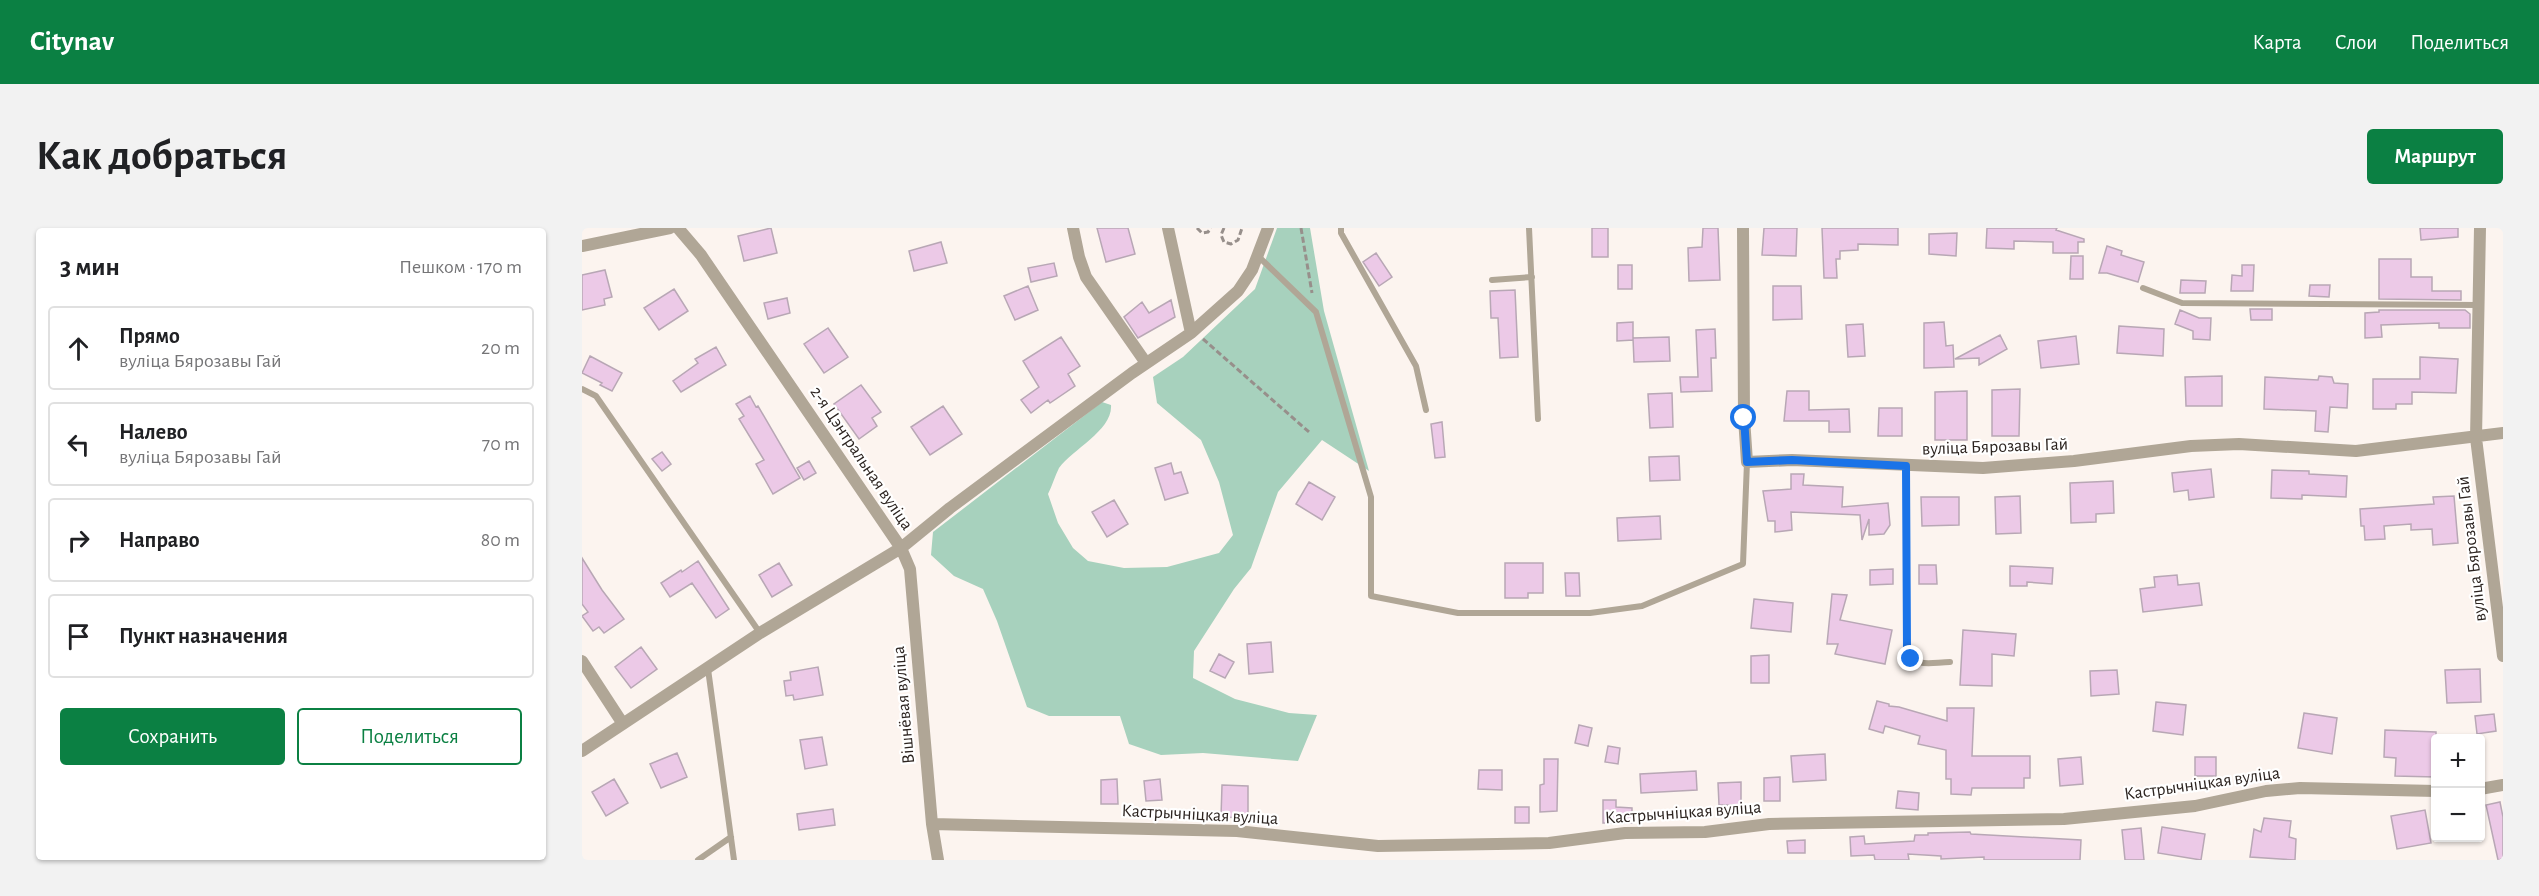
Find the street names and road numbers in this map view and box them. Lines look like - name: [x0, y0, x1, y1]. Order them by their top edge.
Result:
- street label: 2-я Цэнтральная вуліца: [806, 383, 916, 534]
- street label: вуліца Бярозавы Гай: [1922, 435, 2069, 459]
- street label: вуліца Бярозавы Гай: [2454, 475, 2490, 623]
- street label: Вішнёвая вуліца: [890, 645, 918, 765]
- street label: Кастрычніцкая вуліца: [2123, 764, 2281, 804]
- street label: Кастрычніцкая вуліца: [1604, 799, 1762, 827]
- street label: Кастрычніцкая вуліца: [1121, 802, 1279, 828]

